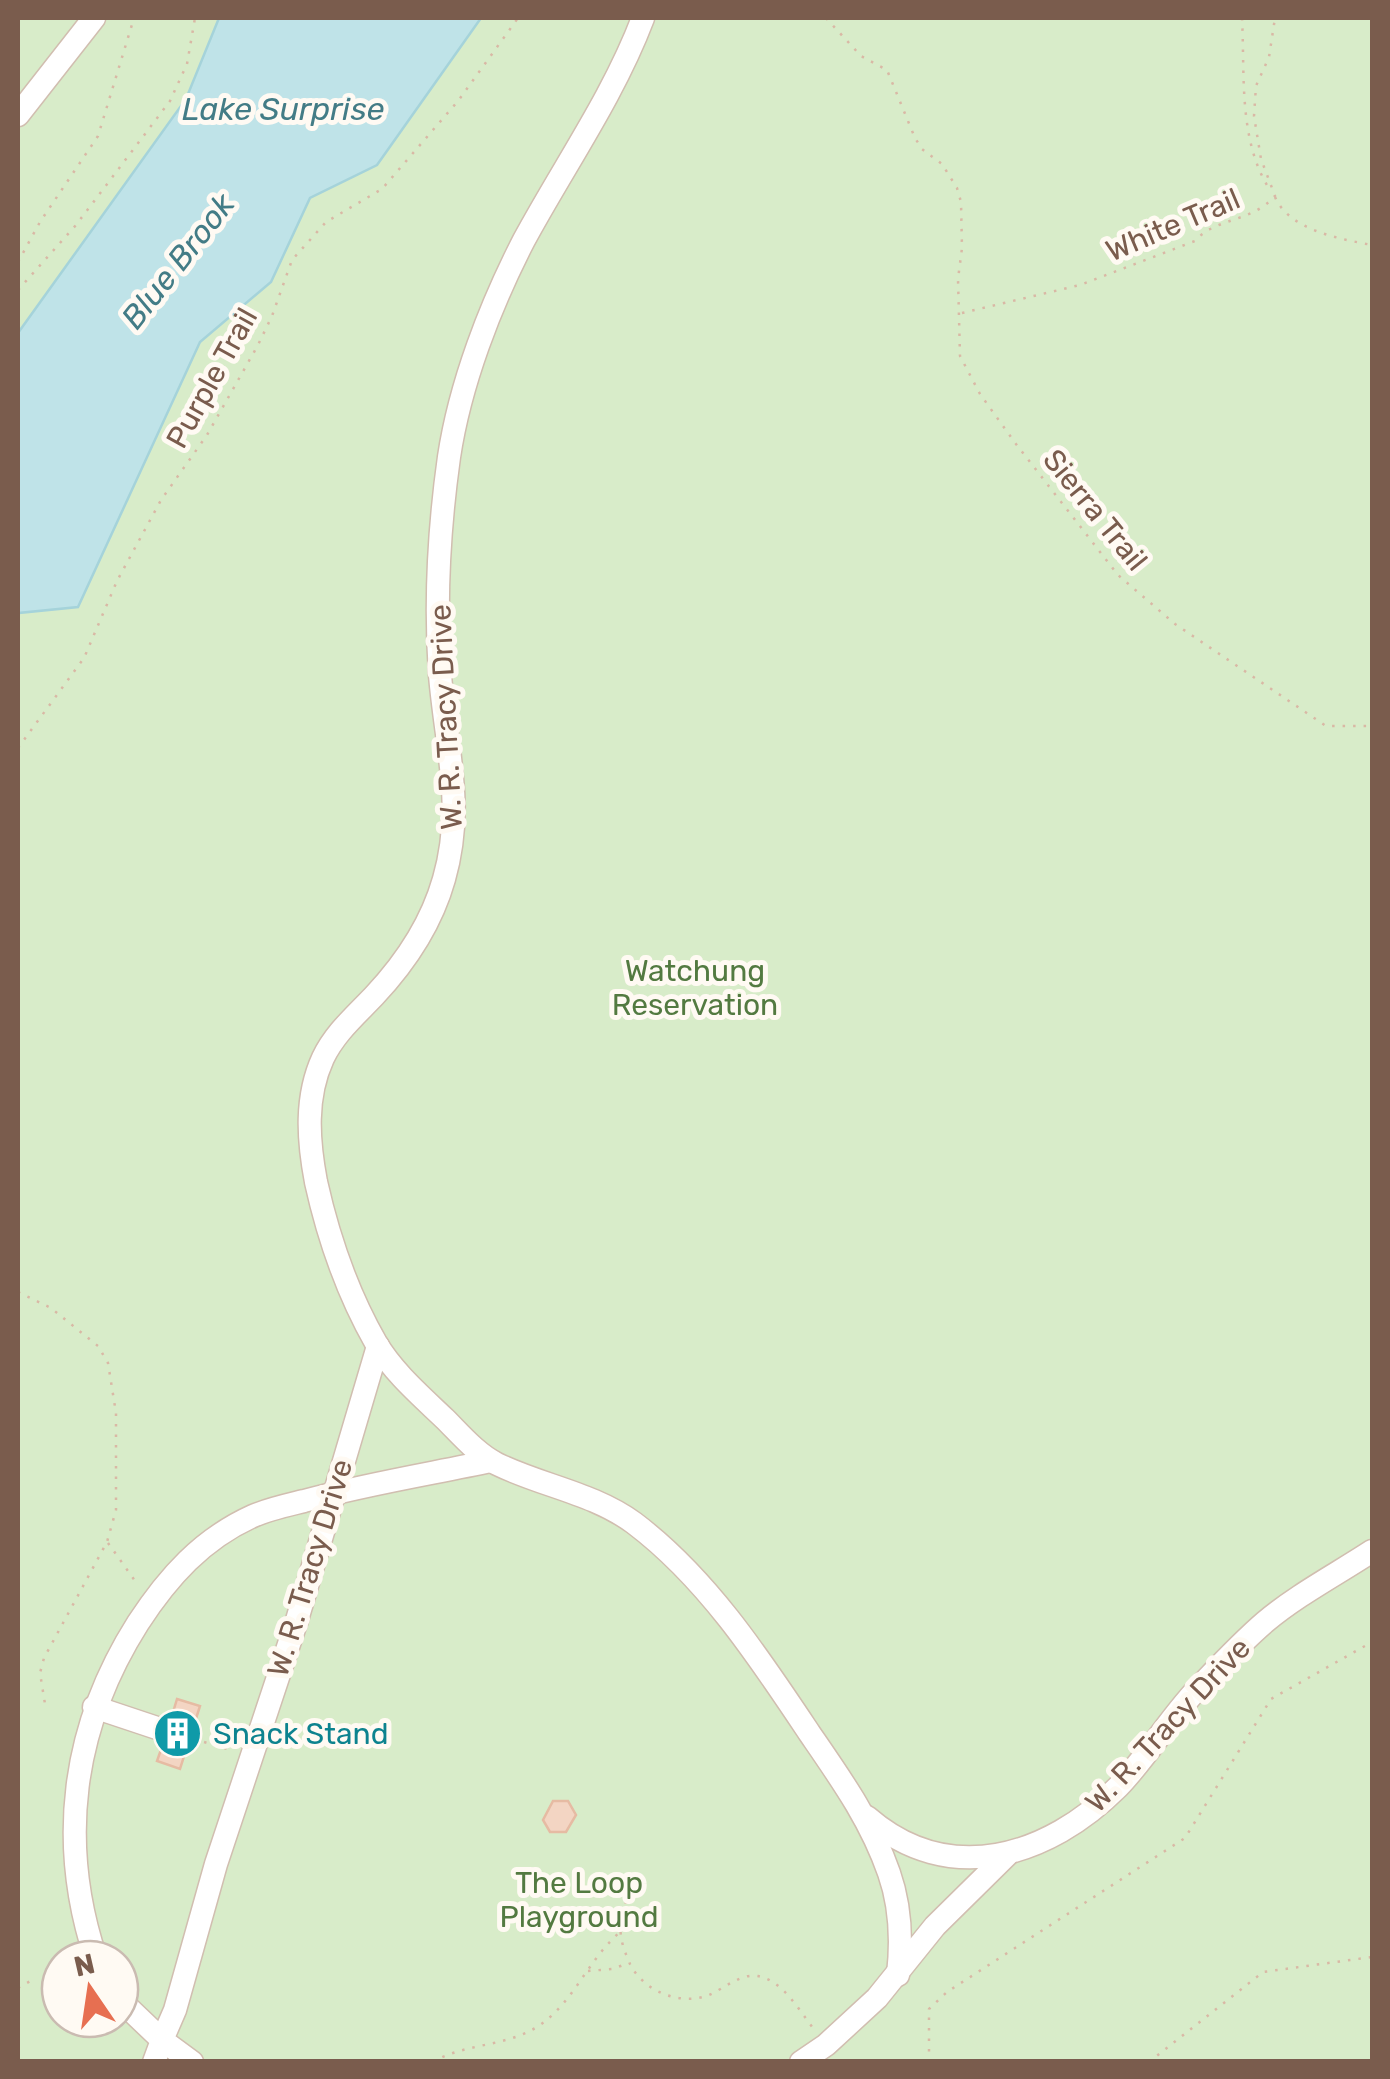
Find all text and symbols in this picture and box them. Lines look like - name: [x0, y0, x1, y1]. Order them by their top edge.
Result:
- water label: Lake Surprise: [182, 90, 384, 128]
- street label: White Trail: [1101, 181, 1245, 269]
- water label: Blue Brook: [113, 185, 243, 336]
- street label: Purple Trail: [159, 302, 265, 454]
- street label: Sierra Trail: [1035, 442, 1155, 578]
- street label: W. R. Tracy Drive: [422, 603, 470, 831]
- park label: Watchung Reservation: [612, 953, 778, 1023]
- street label: W. R. Tracy Drive: [260, 1455, 360, 1681]
- street label: W. R. Tracy Drive: [1078, 1630, 1258, 1820]
- building icon: Snack Stand: [152, 1708, 204, 1760]
- place label: Snack Stand: [213, 1716, 388, 1752]
- park label: The Loop Playground: [499, 1865, 659, 1935]
- north arrow: [40, 1939, 140, 2039]
- text: N: [71, 1947, 98, 1983]

